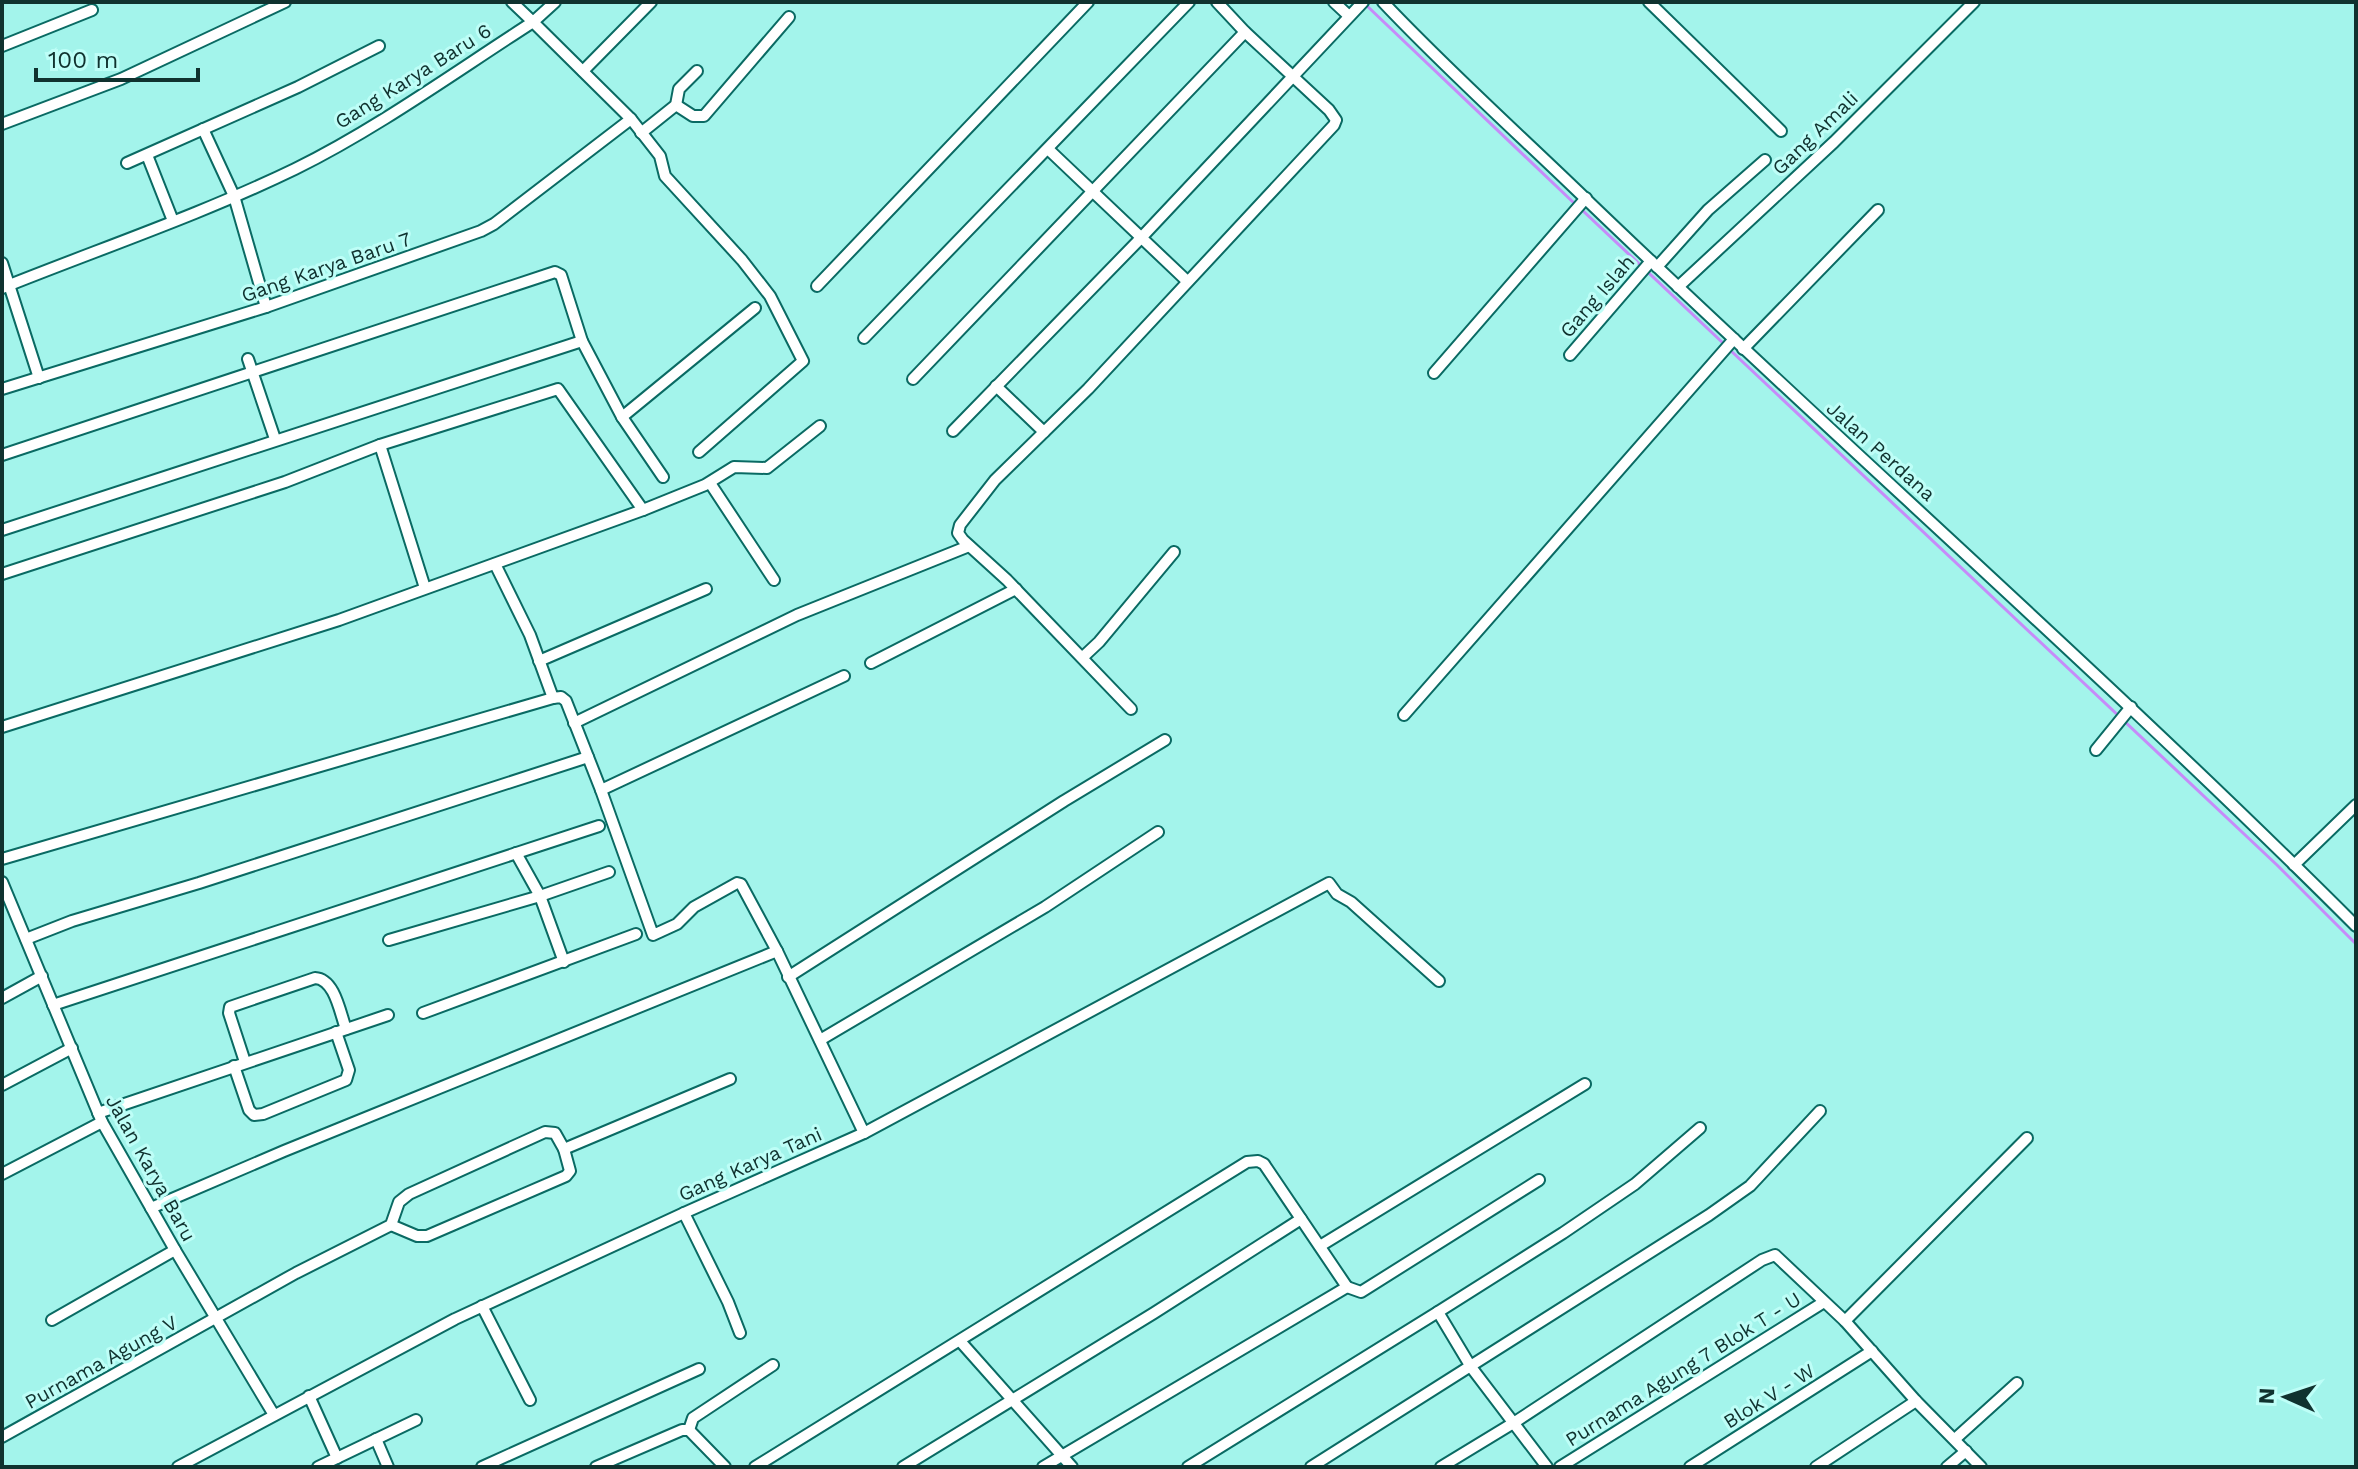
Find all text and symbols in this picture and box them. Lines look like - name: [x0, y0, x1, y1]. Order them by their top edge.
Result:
- street label: Gang Karya Baru 6: [331, 18, 495, 134]
- scale bar: [36, 32, 198, 82]
- text: 100 m: [48, 46, 118, 74]
- street label: Gang Amali: [1767, 86, 1863, 180]
- street label: Gang Karya Baru 7: [238, 227, 414, 307]
- street label: Gang Islah: [1555, 250, 1639, 342]
- street label: Jalan Perdana: [1822, 396, 1940, 506]
- street label: Jalan Karya Baru: [101, 1091, 201, 1245]
- street label: Gang Karya Tani: [675, 1122, 825, 1206]
- street label: Purnama Agung 7 Blok T - U: [1561, 1287, 1805, 1451]
- street label: Purnama Agung V: [21, 1310, 181, 1414]
- north arrow: [2246, 1357, 2326, 1437]
- street label: Blok V - W: [1719, 1359, 1819, 1433]
- text: N: [2254, 1387, 2279, 1405]

